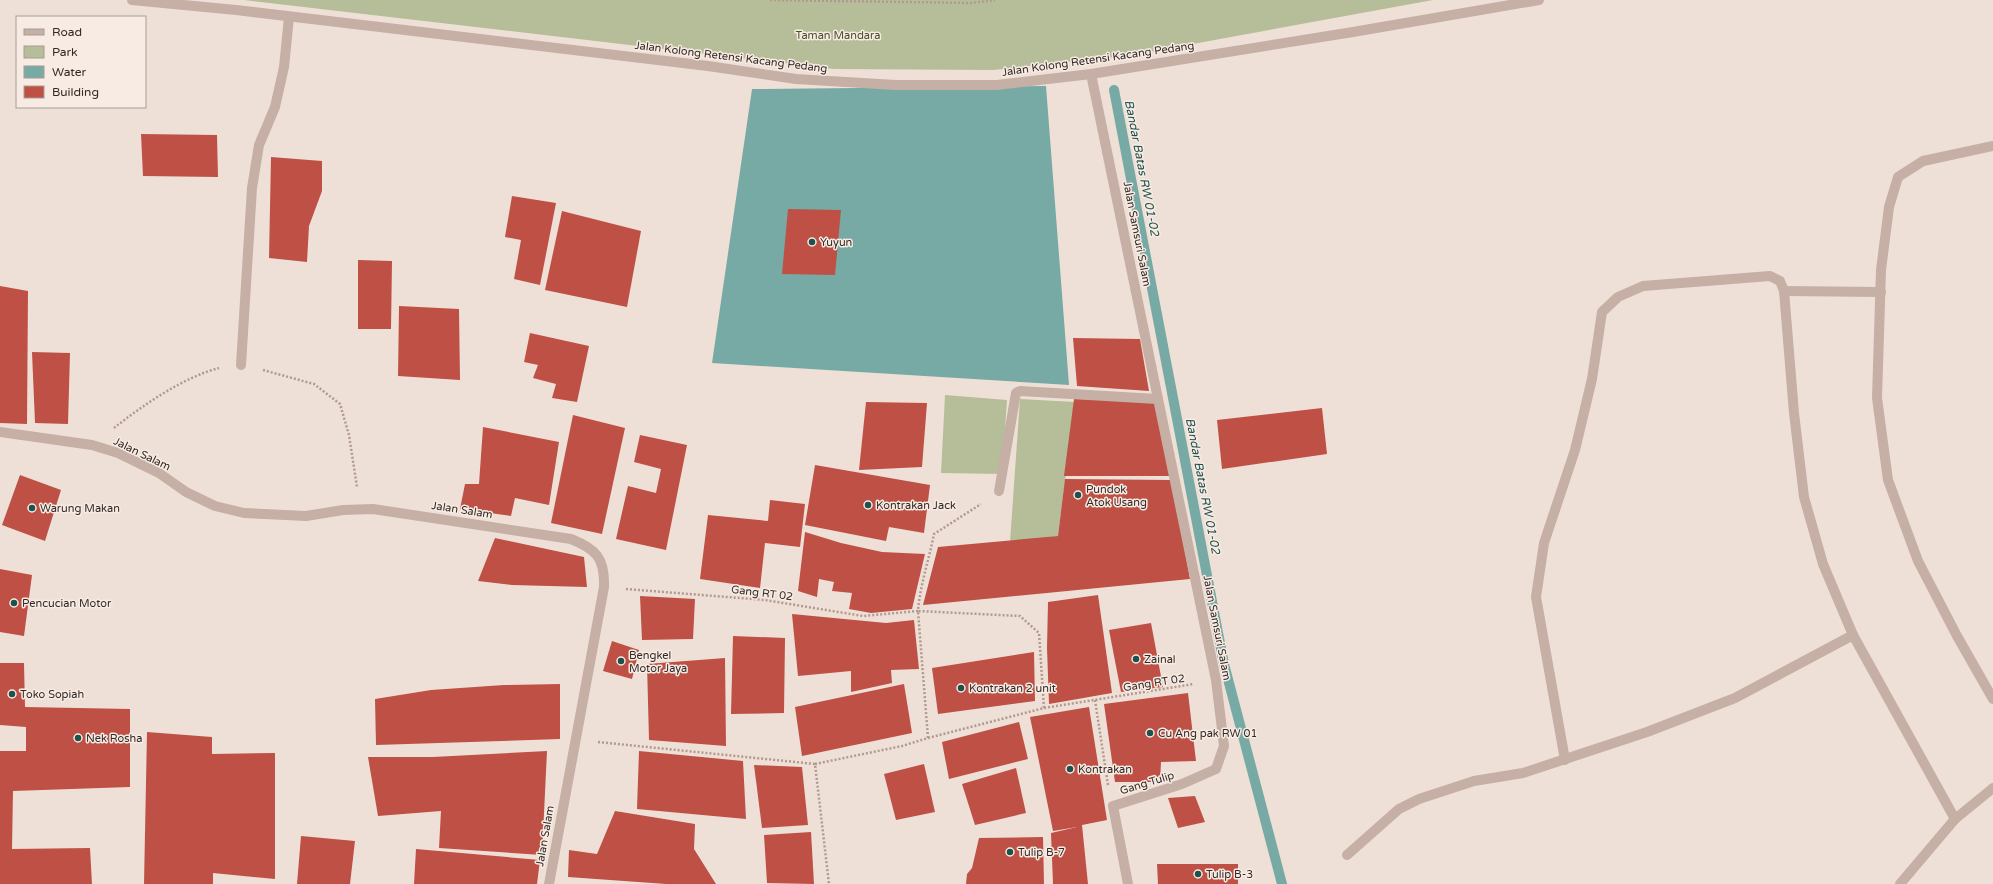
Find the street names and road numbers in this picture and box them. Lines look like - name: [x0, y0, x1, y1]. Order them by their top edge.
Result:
- street label: Jalan Kolong Retensi Kacang Pedang: [634, 39, 828, 75]
- street label: Jalan Kolong Retensi Kacang Pedang: [1001, 39, 1195, 79]
- street label: Jalan Samsuri Salam: [1120, 180, 1154, 288]
- street label: Jalan Salam: [111, 435, 173, 473]
- street label: Jalan Salam: [430, 499, 494, 521]
- street label: Jalan Samsuri Salam: [1200, 574, 1234, 682]
- street label: Gang RT 02: [730, 583, 794, 603]
- street label: Gang RT 02: [1122, 672, 1186, 694]
- street label: Gang Tulip: [1118, 769, 1176, 797]
- street label: Jalan Salam: [533, 804, 557, 868]

